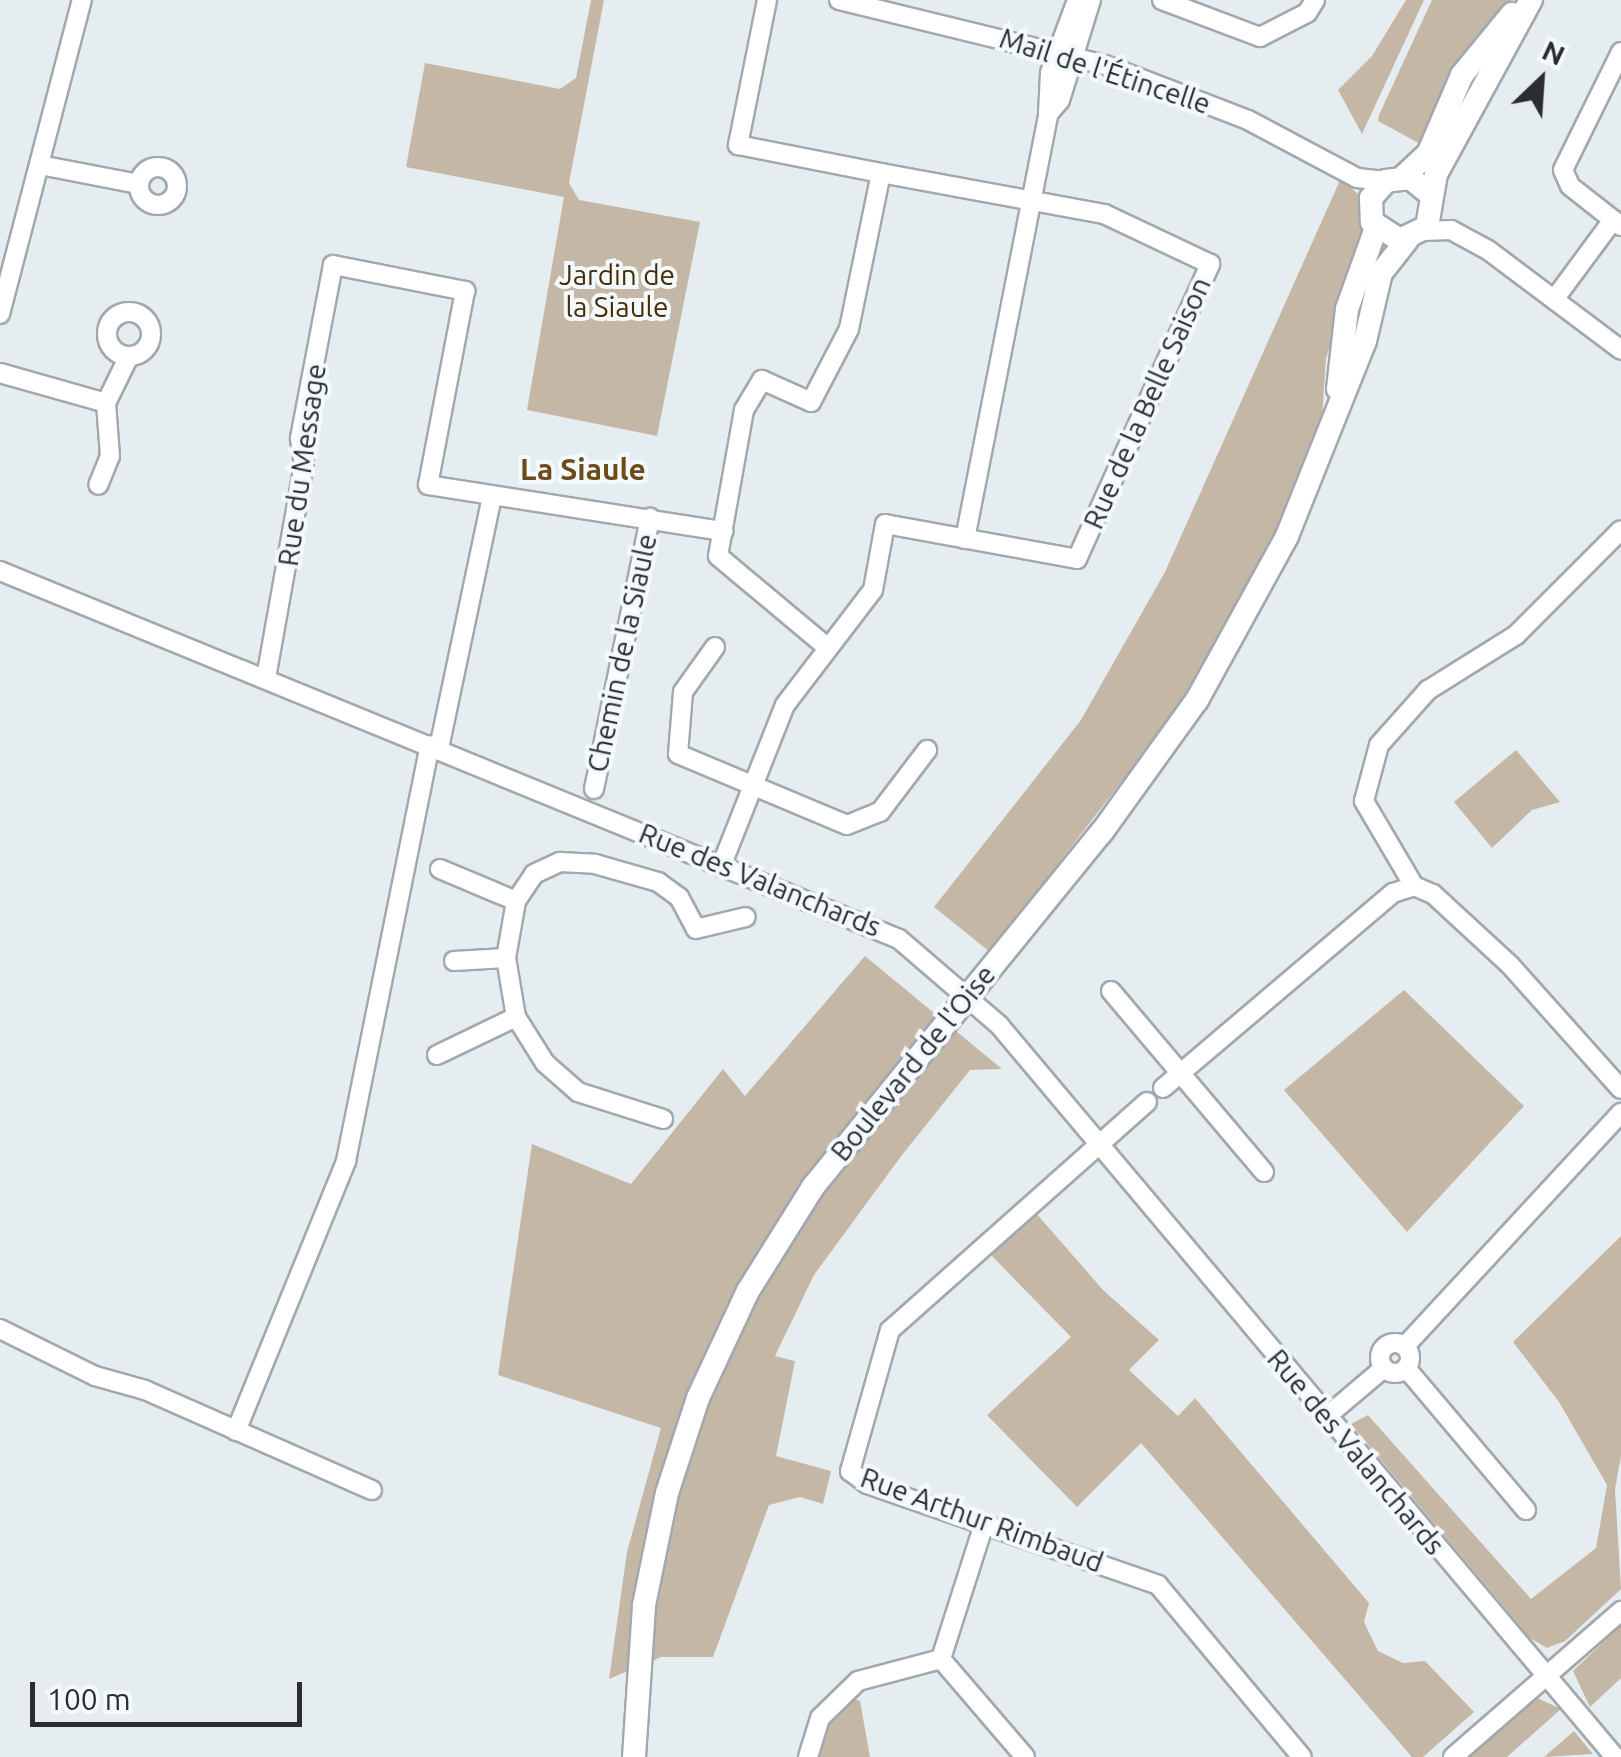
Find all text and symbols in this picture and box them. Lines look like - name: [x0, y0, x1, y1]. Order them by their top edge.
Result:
- street label: Mail de l'Étincelle: [995, 21, 1215, 121]
- north arrow: [1491, 30, 1591, 130]
- text: N: [1538, 34, 1570, 71]
- park label: Jardin de la Siaule: [559, 258, 675, 324]
- street label: Rue de la Belle Saison: [1076, 272, 1218, 534]
- street label: Rue du Message: [271, 362, 333, 568]
- district label: La Siaule: [520, 451, 646, 487]
- street label: Chemin de la Siaule: [580, 531, 664, 775]
- street label: Rue des Valanchards: [634, 816, 886, 944]
- street label: Boulevard de l'Oise: [824, 958, 1002, 1168]
- street label: Rue des Valanchards: [1260, 1343, 1452, 1561]
- street label: Rue Arthur Rimbaud: [856, 1460, 1108, 1580]
- scale bar: [35, 1662, 308, 1724]
- text: 100 m: [47, 1682, 131, 1716]

